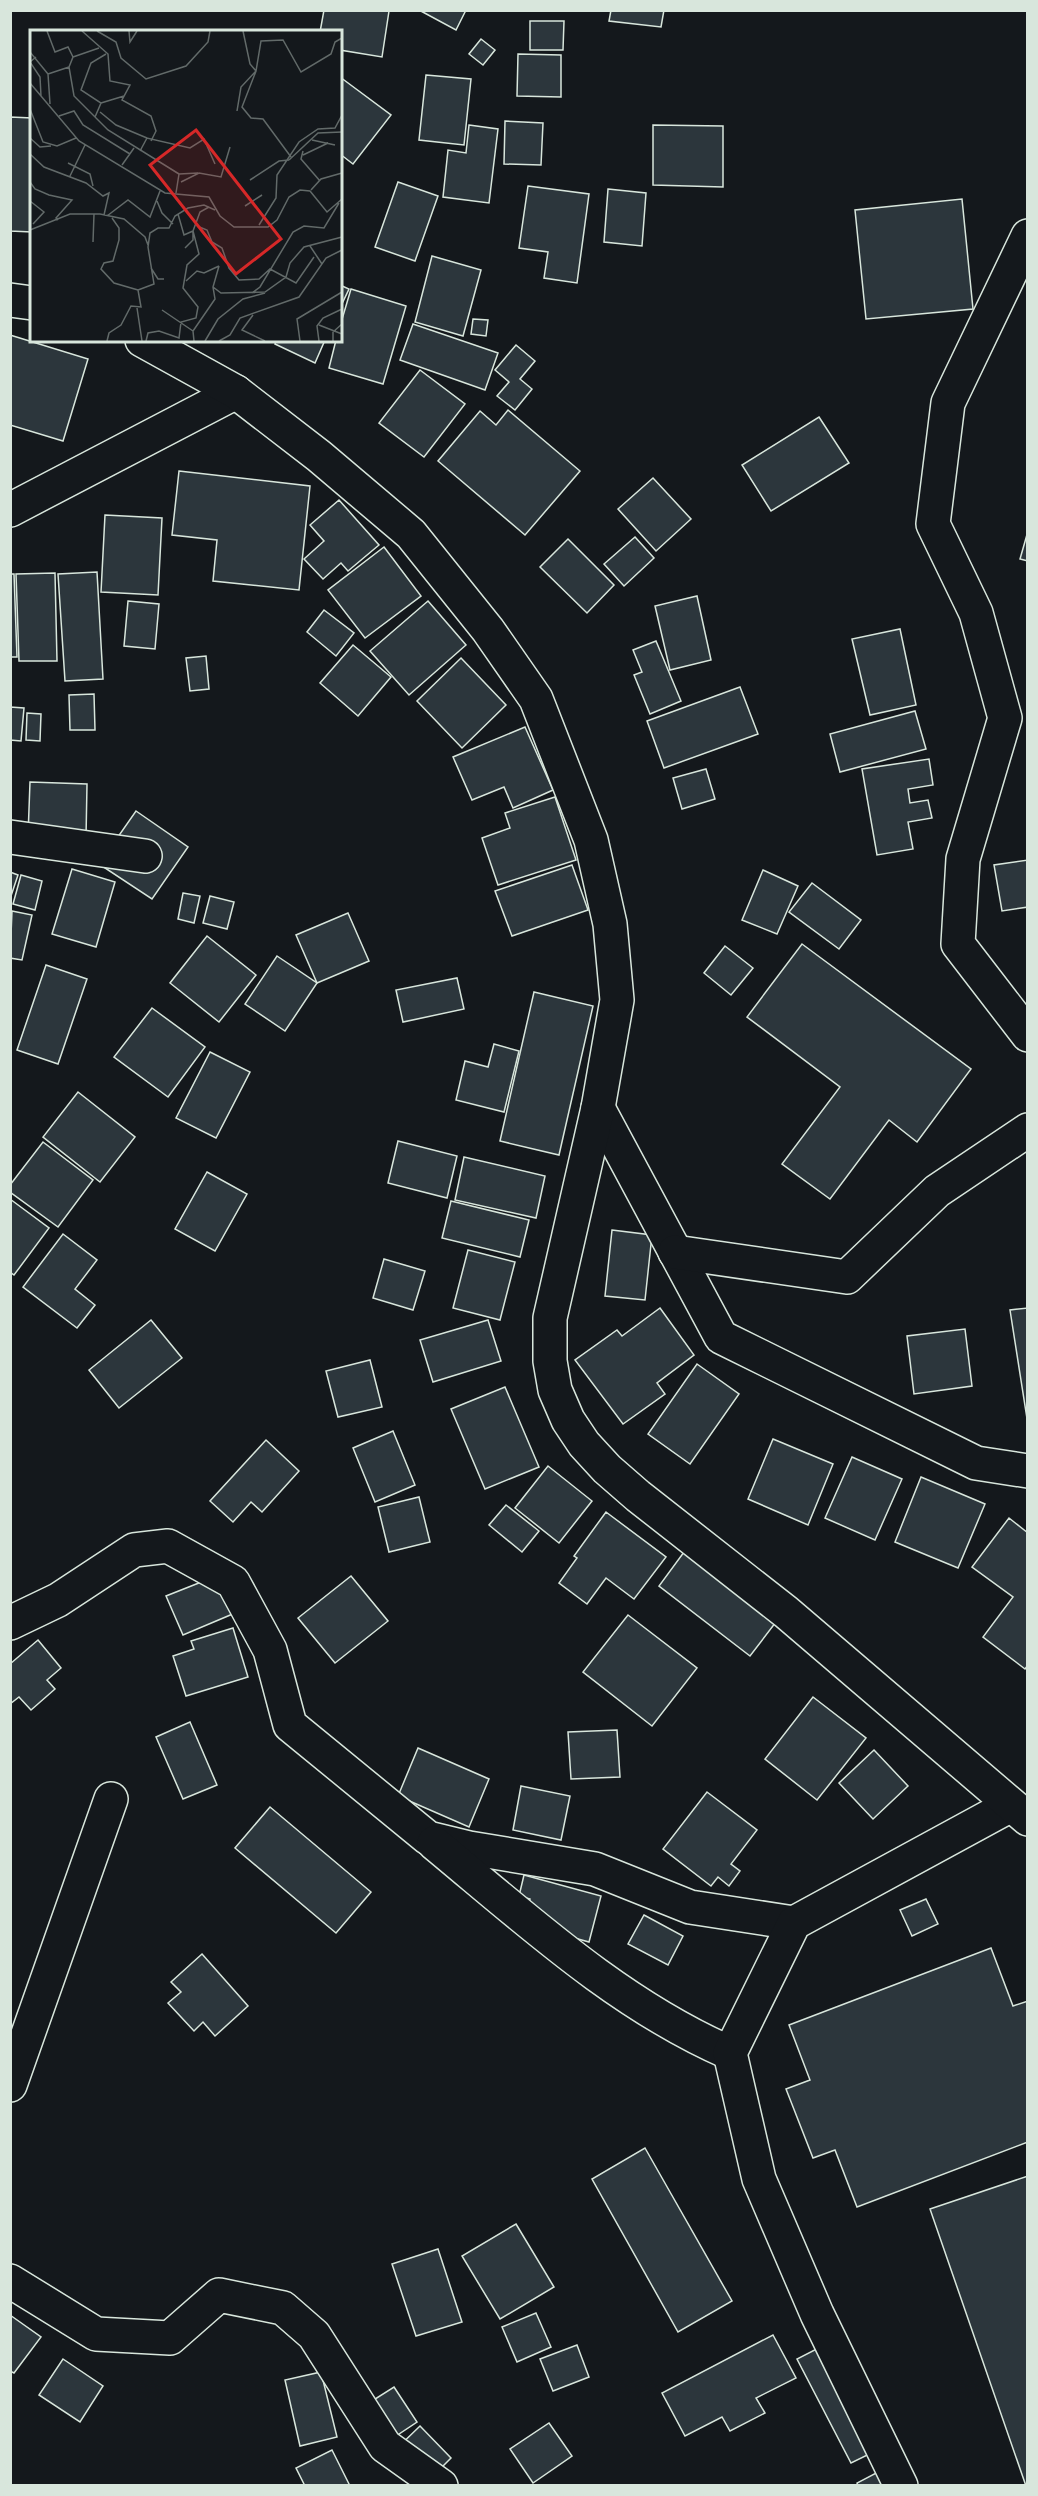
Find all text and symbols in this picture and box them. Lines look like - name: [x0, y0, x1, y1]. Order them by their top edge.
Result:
- inset map: [30, 30, 342, 342]

